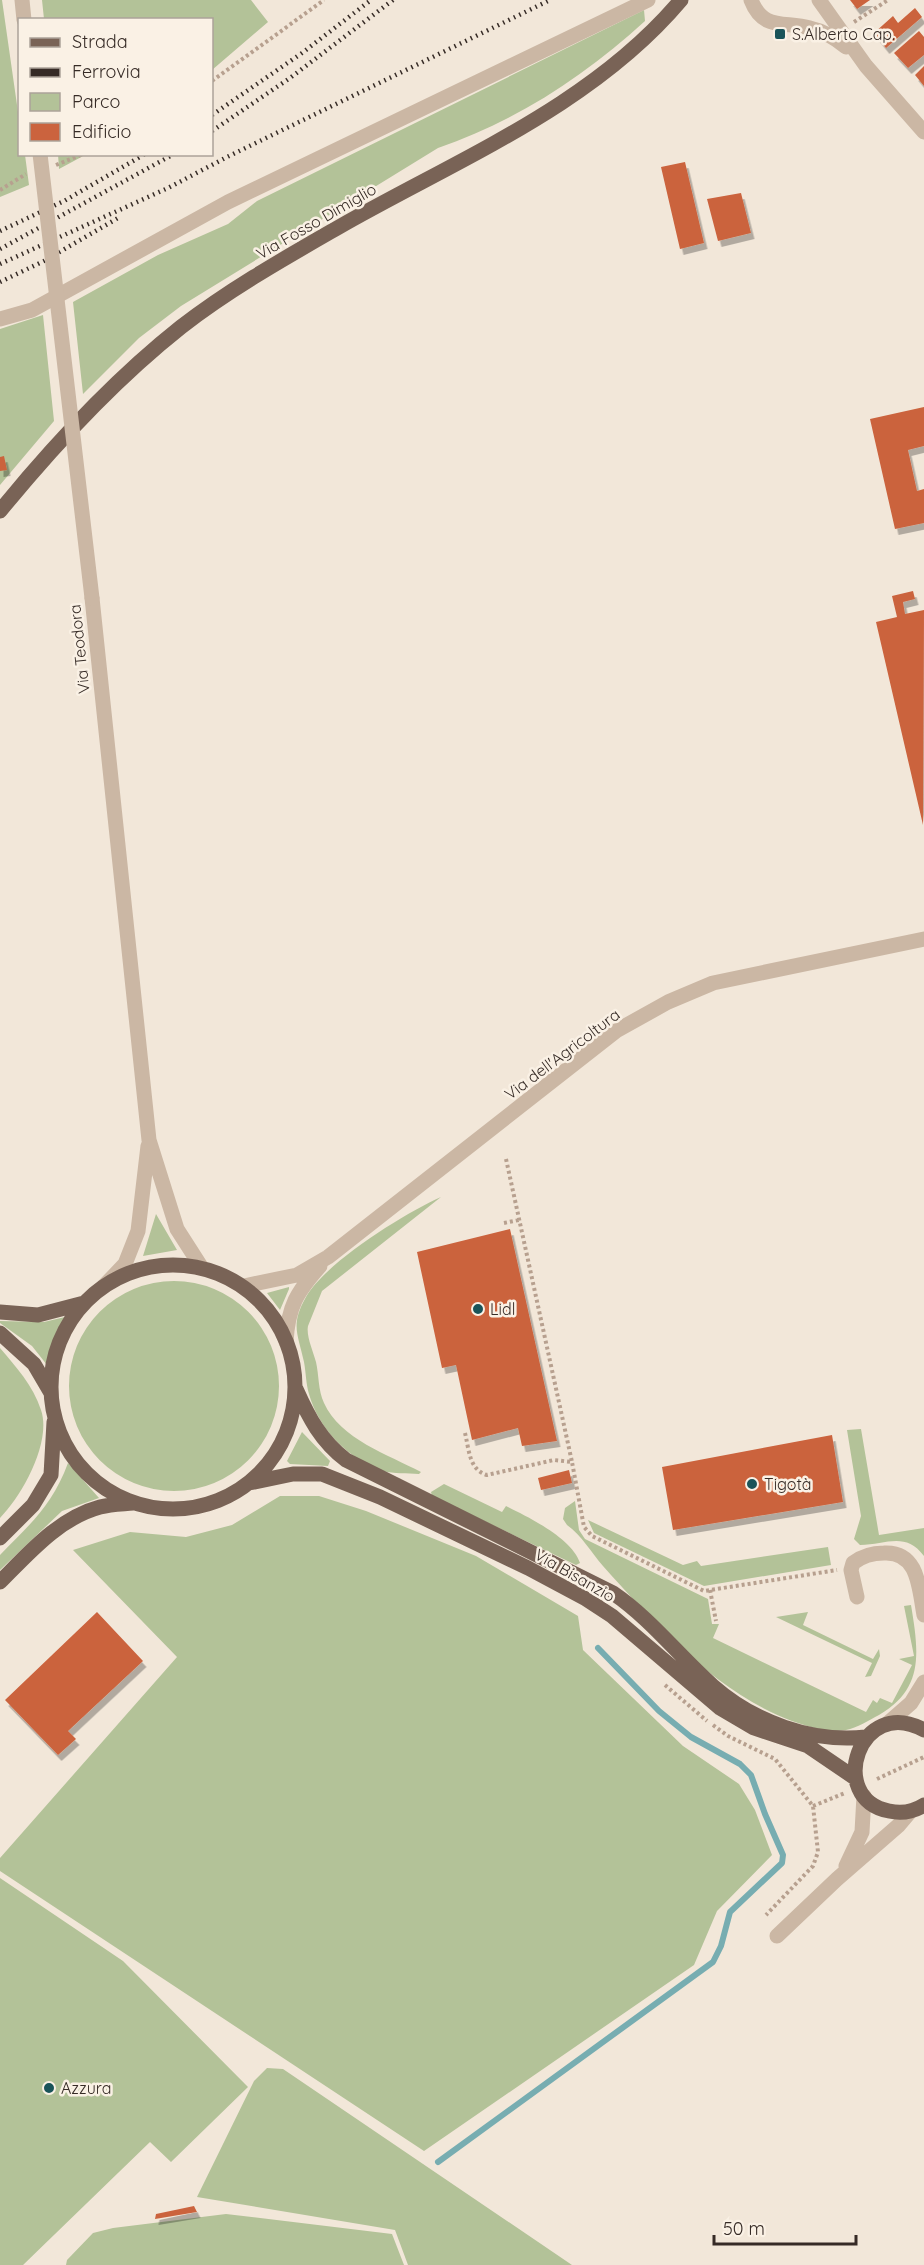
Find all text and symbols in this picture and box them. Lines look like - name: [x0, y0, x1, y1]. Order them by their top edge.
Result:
- legend: [18, 18, 213, 156]
- place label: S.Alberto Cap.: [792, 24, 895, 44]
- marker: S.Alberto Cap.: [773, 27, 787, 41]
- text: Strada: [72, 30, 128, 53]
- text: Ferrovia: [72, 60, 141, 83]
- text: Parco: [72, 90, 120, 113]
- text: Edificio: [72, 120, 131, 143]
- street label: Via Fosso Dimiglio: [252, 178, 380, 264]
- street label: Via Teodora: [64, 603, 94, 695]
- street label: Via dell'Agricoltura: [500, 1004, 624, 1104]
- place label: Lidl: [490, 1299, 515, 1319]
- marker: Lidl: [471, 1302, 485, 1316]
- place label: Tigotà: [764, 1474, 812, 1494]
- marker: Tigotà: [745, 1477, 759, 1491]
- street label: Via Bisanzio: [531, 1544, 619, 1606]
- place label: Azzura: [61, 2078, 111, 2098]
- marker: Azzura: [42, 2081, 56, 2095]
- scale bar: [714, 2208, 856, 2246]
- text: 50 m: [723, 2217, 765, 2240]

